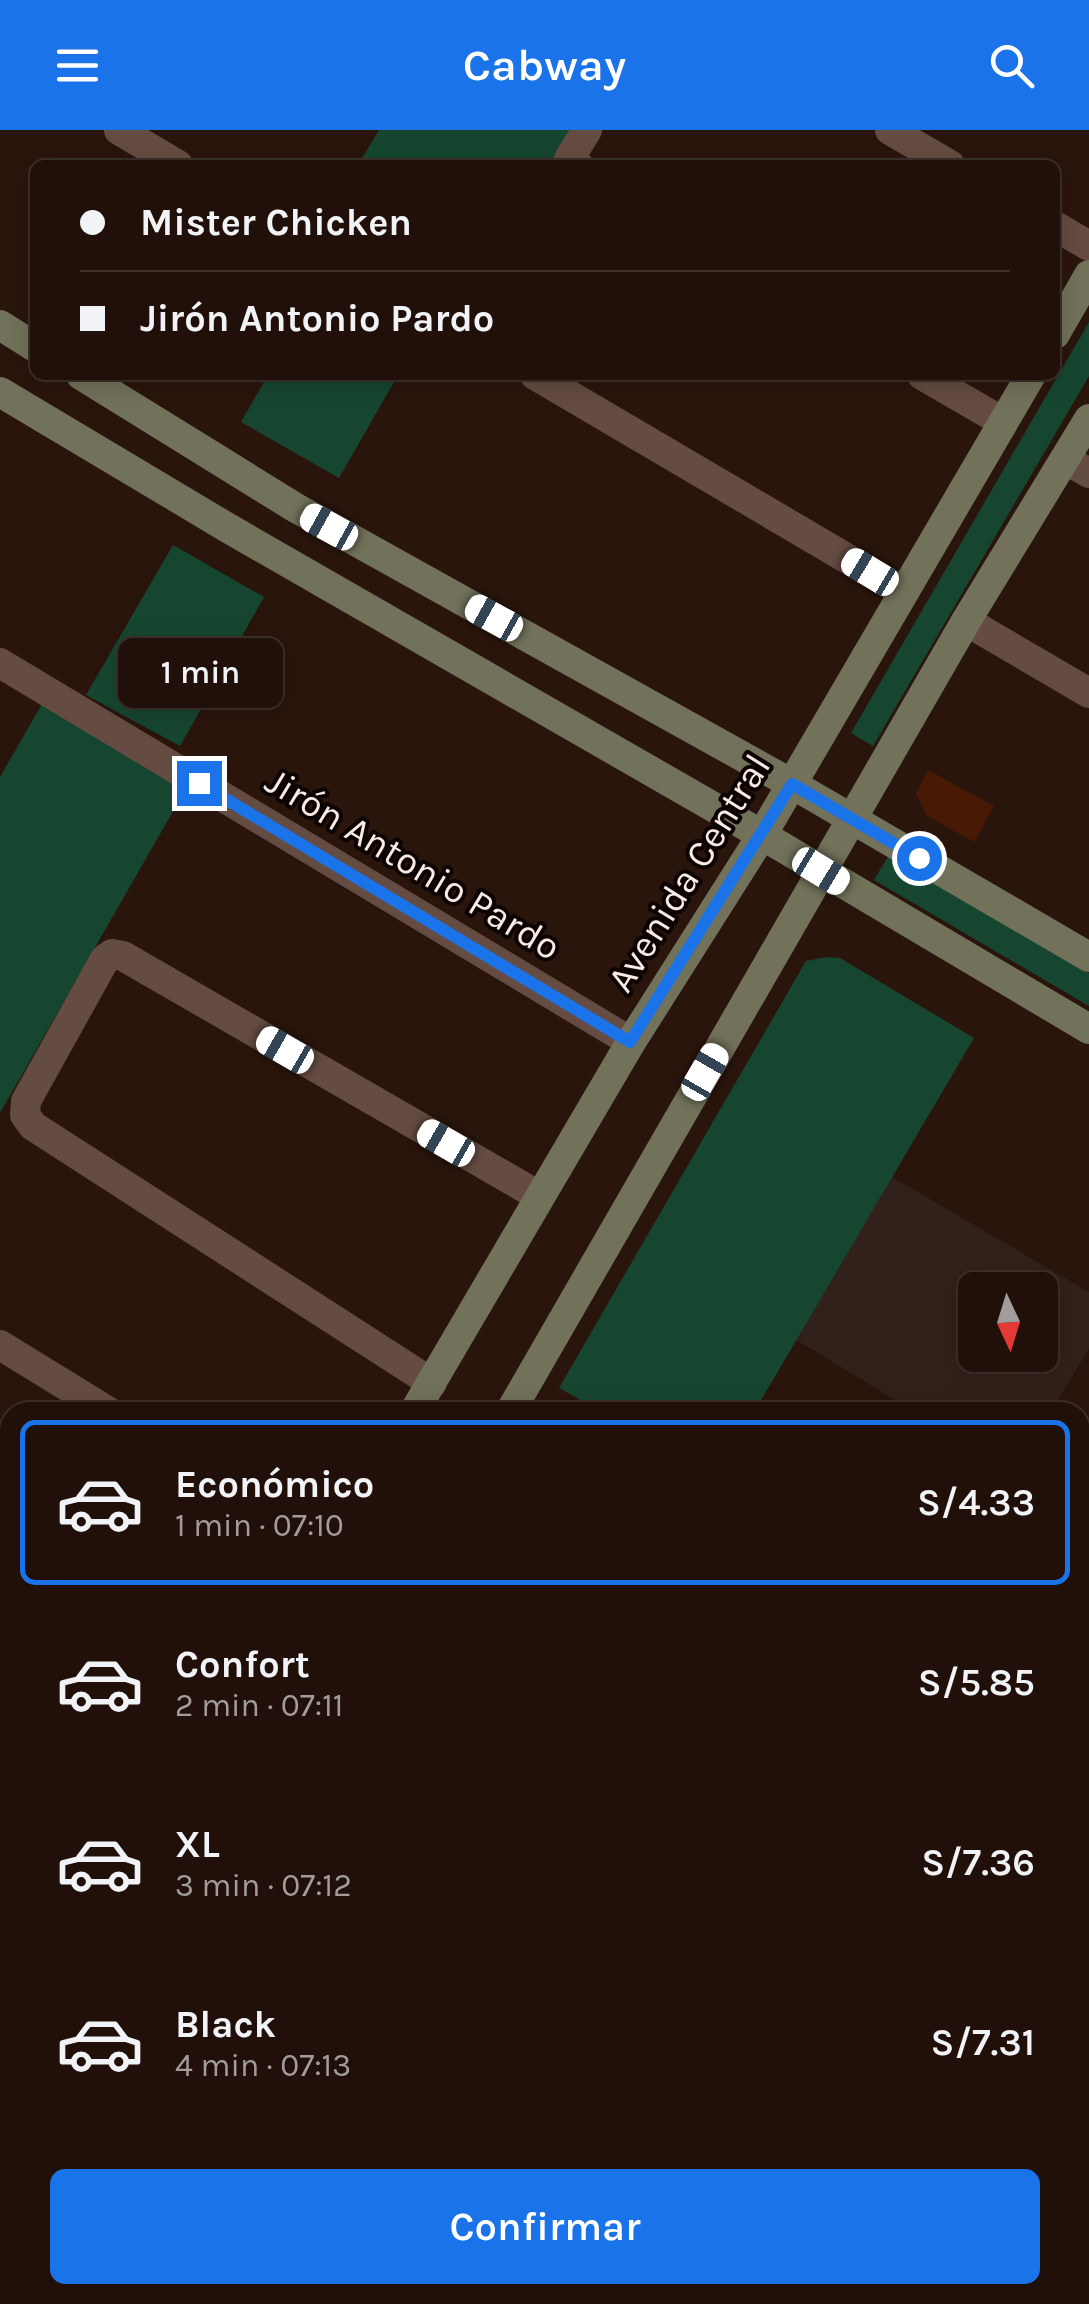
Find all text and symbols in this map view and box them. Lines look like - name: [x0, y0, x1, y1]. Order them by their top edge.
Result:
- icon: menu: [50, 38, 105, 93]
- icon: search: [984, 38, 1039, 93]
- text: Cabway: [463, 39, 626, 91]
- text: Mister Chicken: [140, 200, 412, 245]
- text: Jirón Antonio Pardo: [140, 296, 494, 341]
- car: [295, 499, 363, 555]
- car: [837, 544, 903, 600]
- car: [460, 590, 528, 646]
- callout: 1 min: [116, 638, 282, 708]
- text: 1 min: [161, 654, 240, 691]
- street label: Avenida Central: [598, 746, 780, 1000]
- street label: Jirón Antonio Pardo: [257, 758, 569, 970]
- route end: [177, 761, 222, 806]
- route start: [897, 836, 942, 881]
- car: [788, 843, 854, 899]
- car: [252, 1022, 318, 1078]
- car: [677, 1039, 733, 1105]
- car: [413, 1115, 479, 1171]
- north arrow: [958, 1272, 1058, 1372]
- map controls: [958, 1272, 1058, 1372]
- icon: car: [55, 1458, 145, 1548]
- text: Económico: [175, 1462, 374, 1507]
- text: S/4.33: [917, 1480, 1035, 1525]
- text: 1 min · 07:10: [175, 1507, 344, 1544]
- icon: car: [55, 1638, 145, 1728]
- text: Confort: [175, 1642, 310, 1687]
- text: S/5.85: [918, 1660, 1035, 1705]
- text: 2 min · 07:11: [175, 1687, 343, 1724]
- icon: car: [55, 1818, 145, 1908]
- text: XL: [175, 1822, 220, 1867]
- text: S/7.36: [921, 1840, 1035, 1885]
- text: 3 min · 07:12: [175, 1867, 352, 1904]
- icon: car: [55, 1998, 145, 2088]
- text: Black: [175, 2002, 276, 2047]
- text: S/7.31: [931, 2020, 1035, 2065]
- text: 4 min · 07:13: [175, 2047, 351, 2084]
- button: Confirmar: [50, 2169, 1040, 2284]

